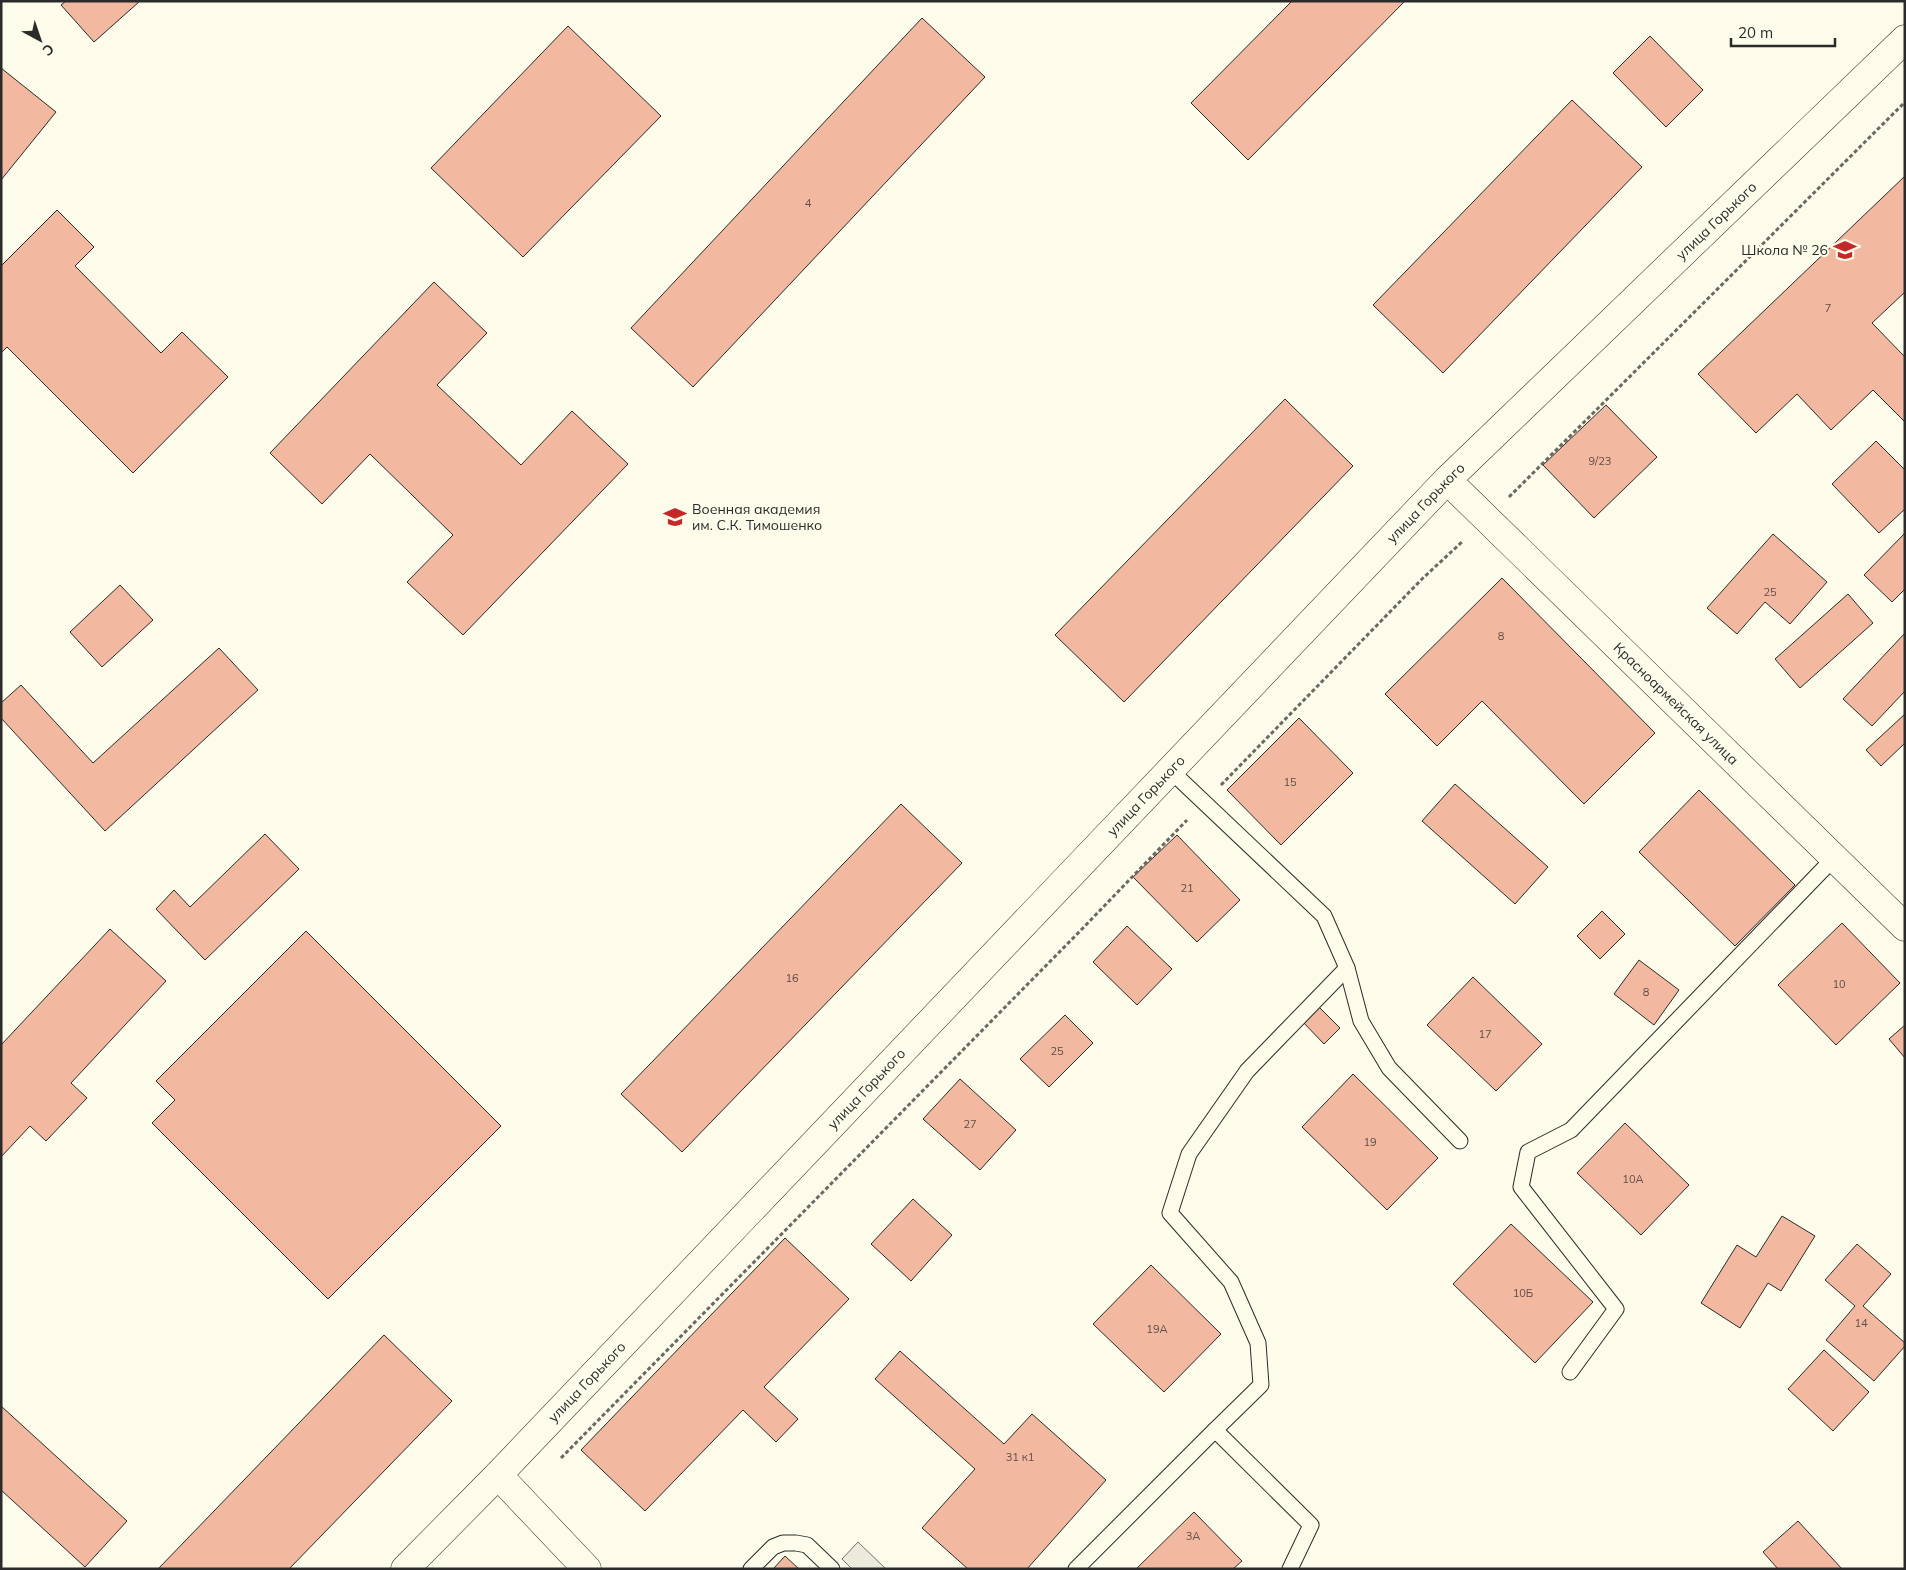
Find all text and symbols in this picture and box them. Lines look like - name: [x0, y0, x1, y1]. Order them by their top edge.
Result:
- north arrow: [15, 15, 65, 65]
- scale bar: [1731, 15, 1835, 47]
- text: 20 m: [1738, 23, 1773, 42]
- text: С: [39, 40, 58, 60]
- street label: улица Горького: [1672, 178, 1760, 264]
- house number: 4: [805, 196, 812, 210]
- school or university icon: Школа № 26: [1832, 237, 1858, 263]
- place label: Школа № 26: [1741, 241, 1828, 259]
- house number: 7: [1825, 301, 1831, 315]
- house number: 9/23: [1589, 454, 1611, 468]
- street label: улица Горького: [1383, 459, 1469, 547]
- place label: Военная академия им. С.К. Тимошенко: [692, 500, 822, 534]
- school or university icon: Военная академия им. С.К. Тимошенко: [662, 504, 688, 530]
- house number: 25: [1763, 585, 1777, 599]
- house number: 8: [1498, 629, 1505, 643]
- street label: Красноармейская улица: [1610, 638, 1742, 769]
- street label: улица Горького: [1103, 751, 1189, 840]
- house number: 15: [1283, 775, 1297, 789]
- house number: 21: [1180, 881, 1194, 895]
- house number: 16: [785, 971, 799, 985]
- house number: 10: [1832, 977, 1846, 991]
- house number: 8: [1643, 985, 1650, 999]
- house number: 17: [1478, 1027, 1492, 1041]
- house number: 25: [1050, 1044, 1064, 1058]
- street label: улица Горького: [824, 1045, 909, 1133]
- house number: 27: [963, 1117, 977, 1131]
- house number: 19: [1363, 1135, 1377, 1149]
- house number: 10А: [1622, 1172, 1644, 1186]
- house number: 10Б: [1513, 1286, 1533, 1300]
- house number: 14: [1854, 1316, 1868, 1330]
- house number: 19А: [1146, 1322, 1168, 1336]
- street label: улица Горького: [544, 1338, 630, 1426]
- house number: 31 к1: [1006, 1450, 1034, 1464]
- house number: 3А: [1186, 1529, 1200, 1543]

